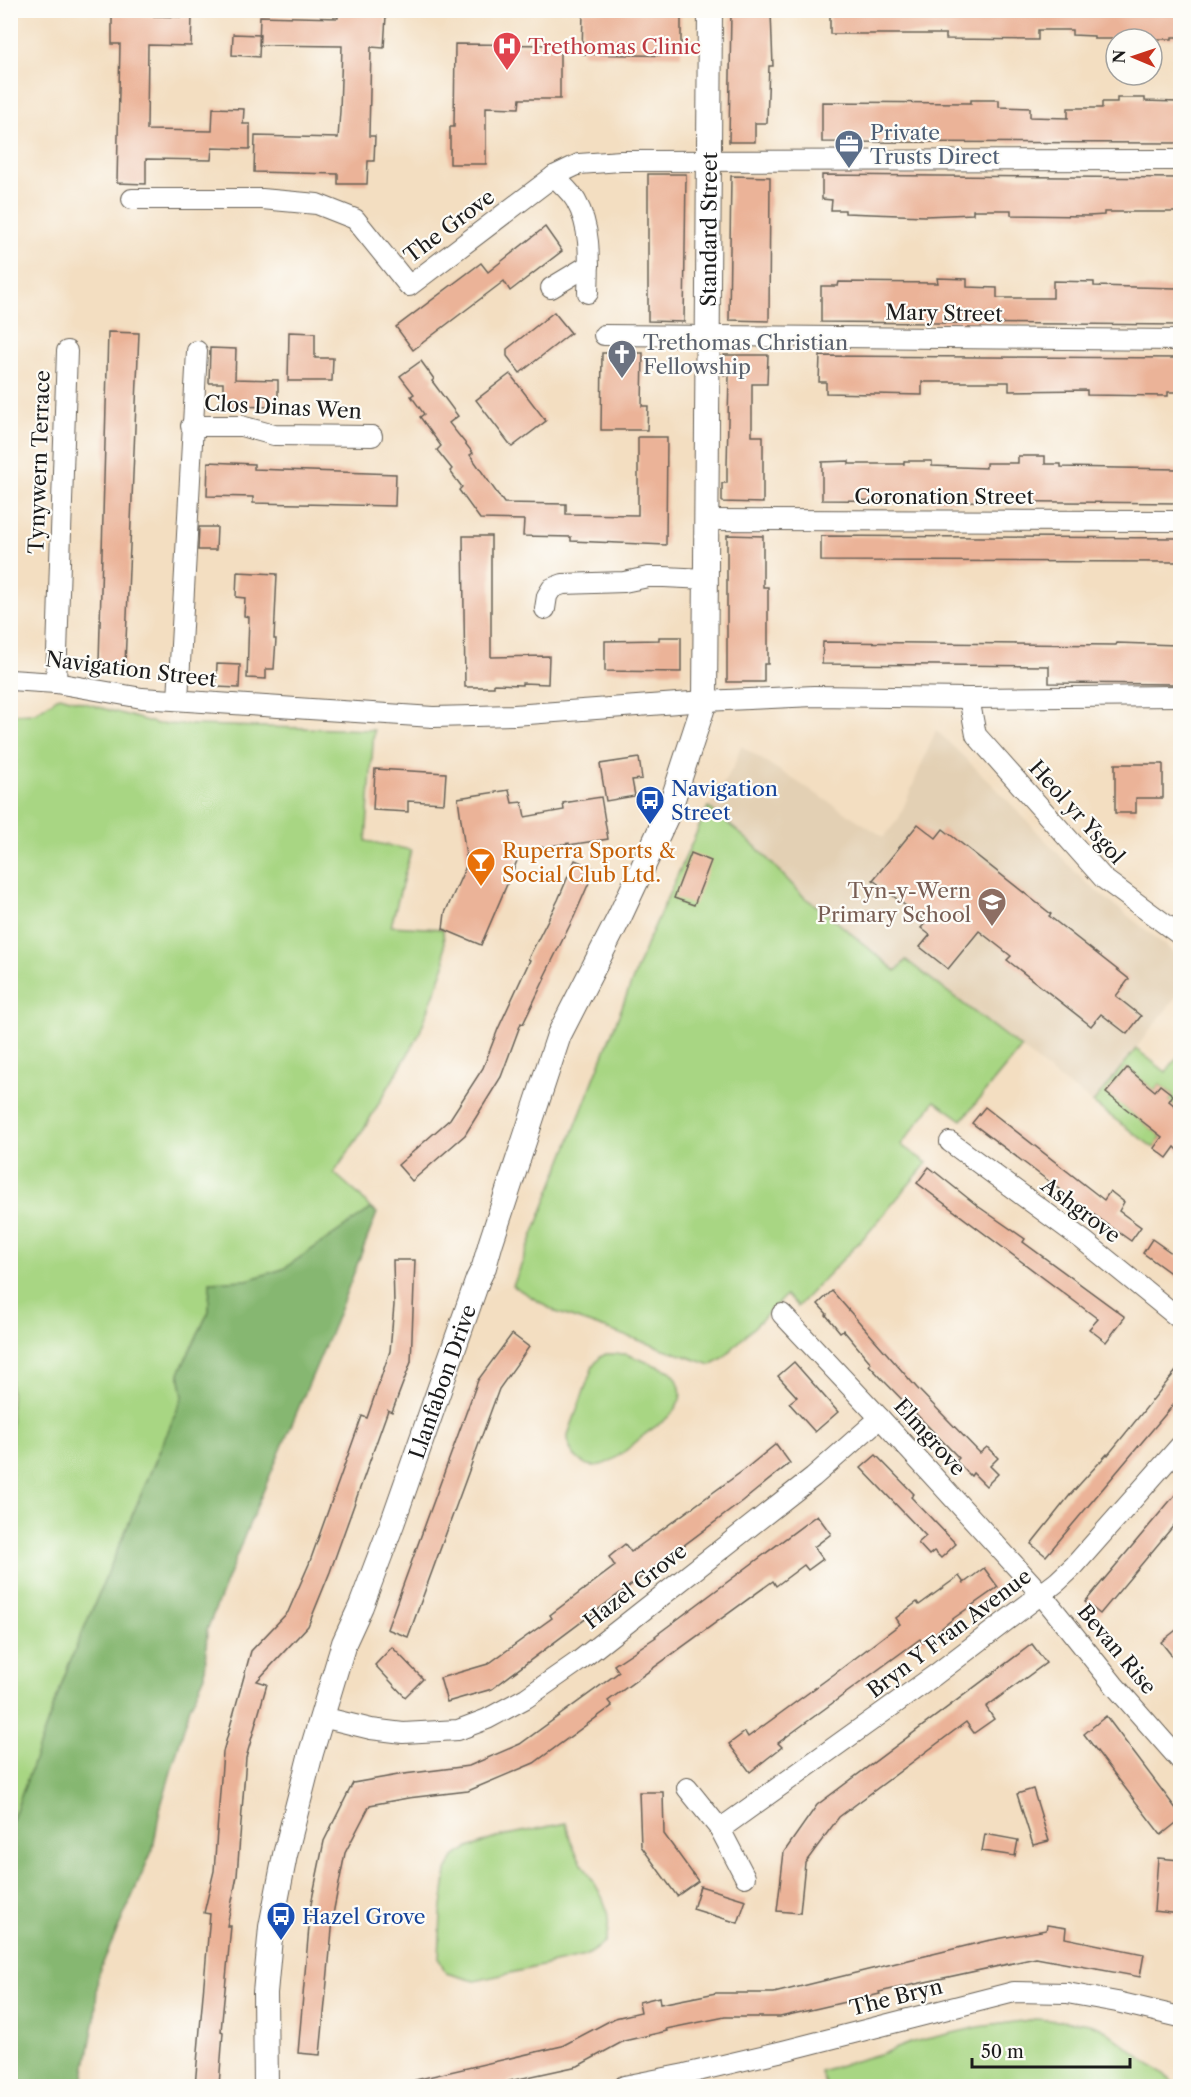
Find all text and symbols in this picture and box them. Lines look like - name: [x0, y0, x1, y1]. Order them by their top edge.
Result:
- north arrow: [1104, 27, 1164, 87]
- hospital icon: Trethomas Clinic: [491, 30, 523, 72]
- place label: Trethomas Clinic: [528, 34, 701, 59]
- text: N: [1109, 49, 1129, 64]
- place label: Private Trusts Direct: [870, 120, 1000, 169]
- office icon: Private Trusts Direct: [833, 128, 865, 170]
- street label: Standard Street: [695, 151, 721, 307]
- street label: The Grove: [399, 184, 499, 268]
- street label: Mary Street: [885, 299, 1003, 327]
- place label: Trethomas Christian Fellowship: [643, 330, 848, 379]
- church icon: Trethomas Christian Fellowship: [606, 338, 638, 380]
- street label: Tynywern Terrace: [23, 370, 55, 554]
- street label: Clos Dinas Wen: [204, 390, 362, 424]
- street label: Coronation Street: [854, 484, 1034, 509]
- street label: Navigation Street: [44, 646, 219, 692]
- street label: Heol yr Ysgol: [1024, 755, 1130, 869]
- place label: Navigation Street: [671, 776, 778, 825]
- bus stop icon: Navigation Street: [634, 784, 666, 826]
- place label: Ruperra Sports & Social Club Ltd.: [502, 838, 675, 887]
- bar icon: Ruperra Sports & Social Club Ltd.: [465, 846, 497, 888]
- place label: Tyn-y-Wern Primary School: [817, 878, 971, 927]
- school or university icon: Tyn-y-Wern Primary School: [976, 886, 1008, 928]
- street label: Ashgrove: [1036, 1172, 1125, 1248]
- street label: Llanfabon Drive: [403, 1301, 481, 1462]
- street label: Elmgrove: [889, 1393, 971, 1481]
- street label: Hazel Grove: [579, 1538, 691, 1634]
- street label: Bryn Y Fran Avenue: [862, 1563, 1036, 1703]
- street label: Bevan Rise: [1072, 1599, 1162, 1699]
- bus stop icon: Hazel Grove: [265, 1900, 297, 1942]
- place label: Hazel Grove: [302, 1904, 426, 1929]
- street label: The Bryn: [847, 1973, 945, 2021]
- scale bar: [972, 2031, 1130, 2069]
- text: 50 m: [981, 2041, 1024, 2063]

